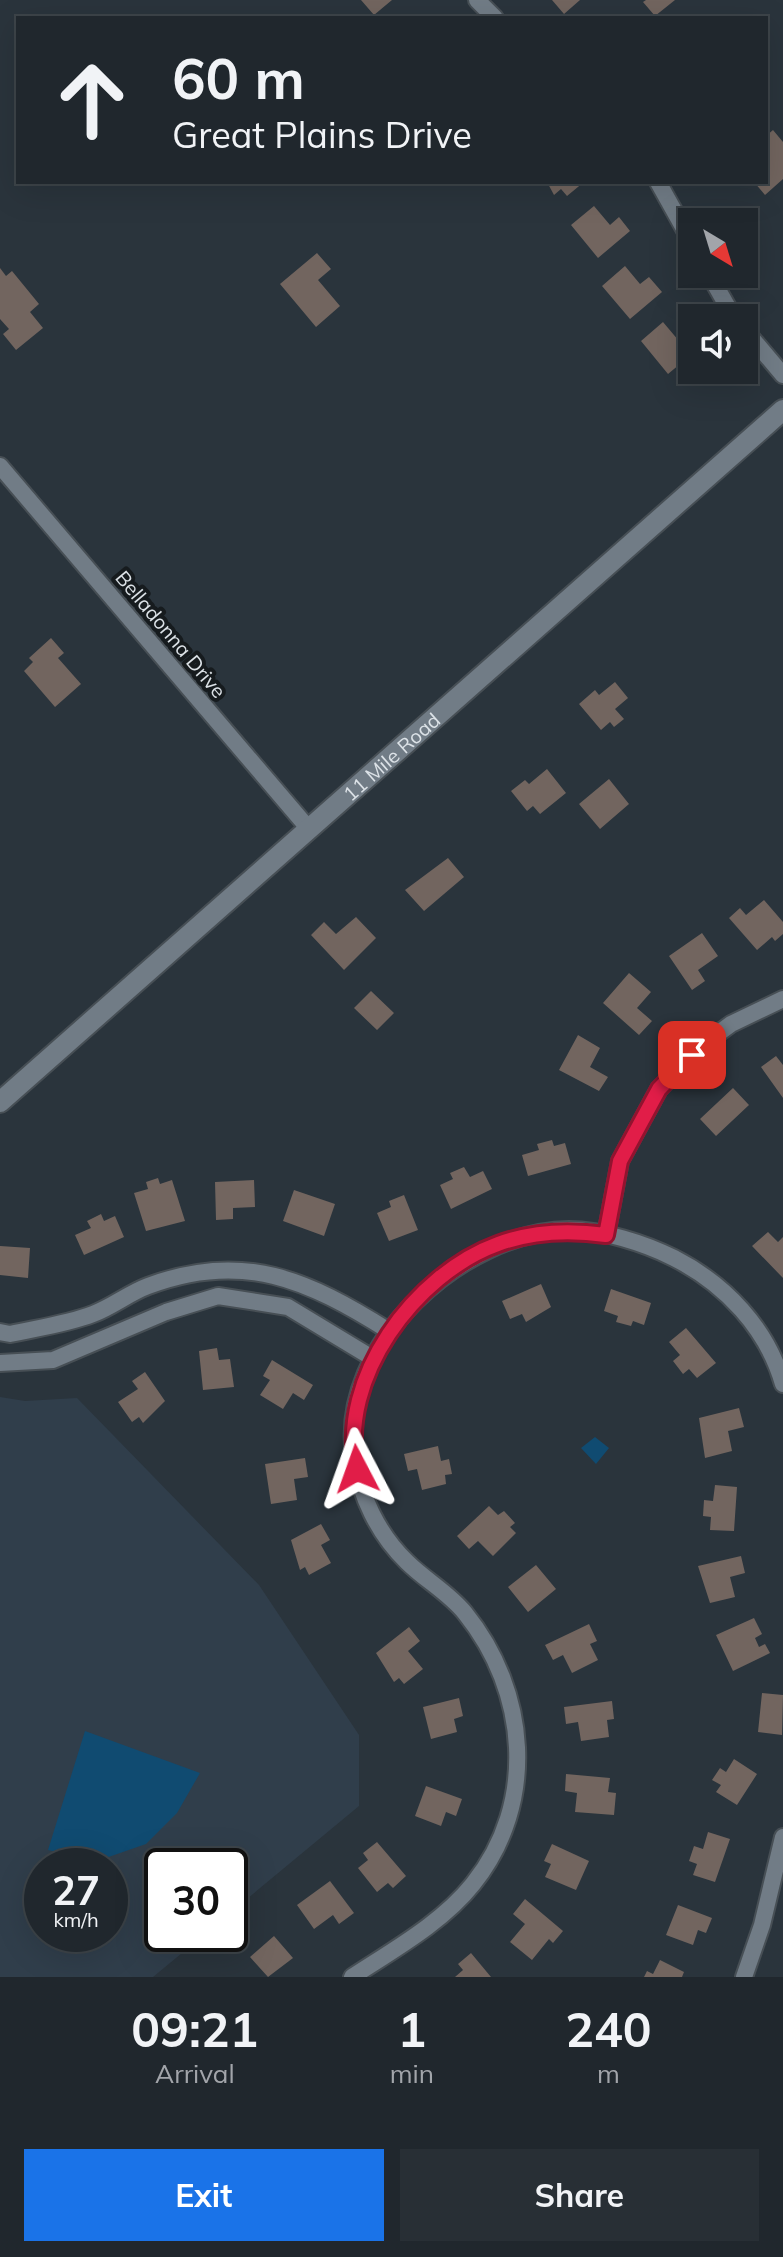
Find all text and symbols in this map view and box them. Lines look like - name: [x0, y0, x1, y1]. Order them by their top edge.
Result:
- text: 60 m: [172, 43, 305, 113]
- icon: ahead: [40, 48, 144, 152]
- text: Great Plains Drive: [172, 112, 472, 157]
- north arrow: [678, 208, 758, 288]
- map controls: [678, 208, 758, 384]
- button: sound: [678, 304, 758, 384]
- street label: Belladonna Drive: [111, 565, 231, 703]
- street label: 11 Mile Road: [337, 707, 445, 806]
- pin: [658, 1021, 726, 1089]
- icon: arrive: [670, 1033, 714, 1077]
- position arrow: [315, 1427, 399, 1511]
- speed limit sign: 30: [144, 1848, 248, 1952]
- text: 27: [52, 1865, 100, 1915]
- text: km/h: [53, 1907, 99, 1932]
- text: 09:21: [131, 1999, 258, 2059]
- text: 1: [397, 1999, 426, 2059]
- text: 240: [565, 1999, 652, 2059]
- text: Arrival: [155, 2057, 235, 2090]
- text: min: [390, 2057, 434, 2090]
- text: m: [597, 2057, 620, 2090]
- button: Exit: [24, 2149, 384, 2241]
- button: Share: [400, 2149, 759, 2241]

